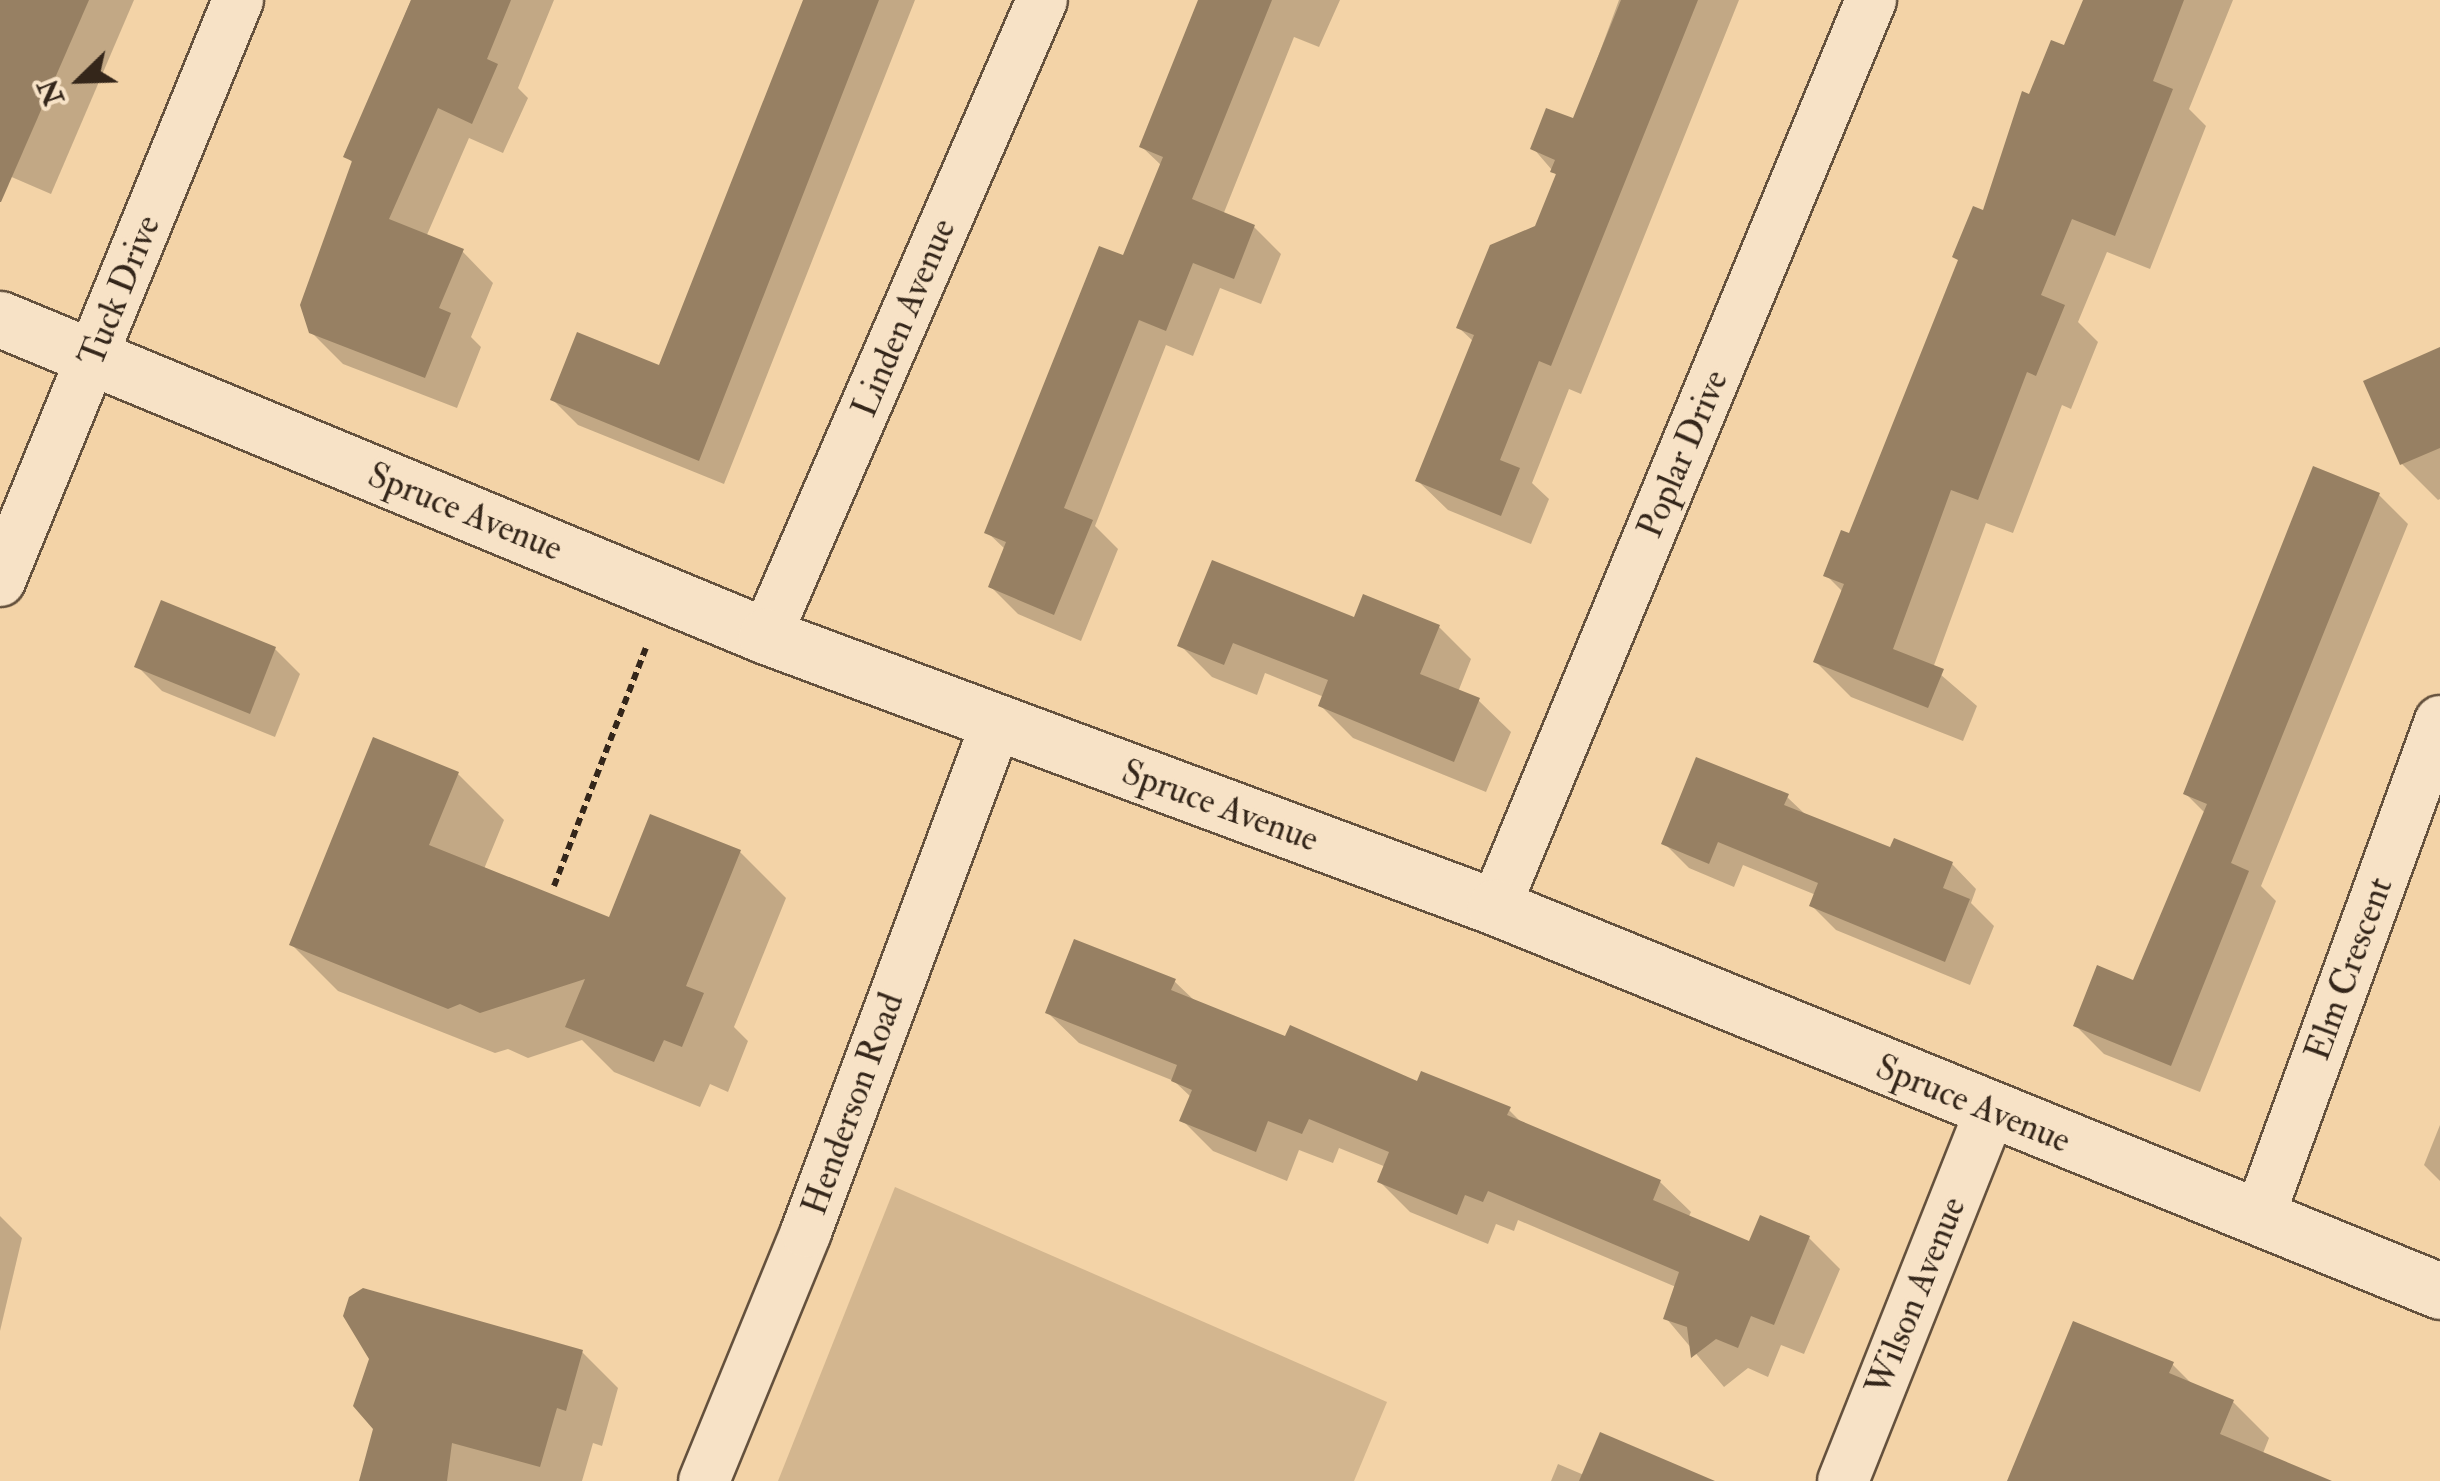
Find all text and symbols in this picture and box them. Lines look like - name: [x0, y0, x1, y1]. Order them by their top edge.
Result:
- north arrow: [30, 30, 130, 130]
- text: N: [31, 74, 73, 110]
- street label: Tuck Drive: [71, 209, 169, 373]
- street label: Linden Avenue: [843, 213, 965, 423]
- street label: Poplar Drive: [1629, 364, 1737, 544]
- street label: Spruce Avenue: [362, 454, 568, 570]
- street label: Spruce Avenue: [1116, 751, 1324, 861]
- street label: Elm Crescent: [2297, 872, 2401, 1066]
- street label: Henderson Road: [793, 987, 913, 1221]
- street label: Spruce Avenue: [1870, 1046, 2076, 1162]
- street label: Wilson Avenue: [1857, 1191, 1975, 1401]

